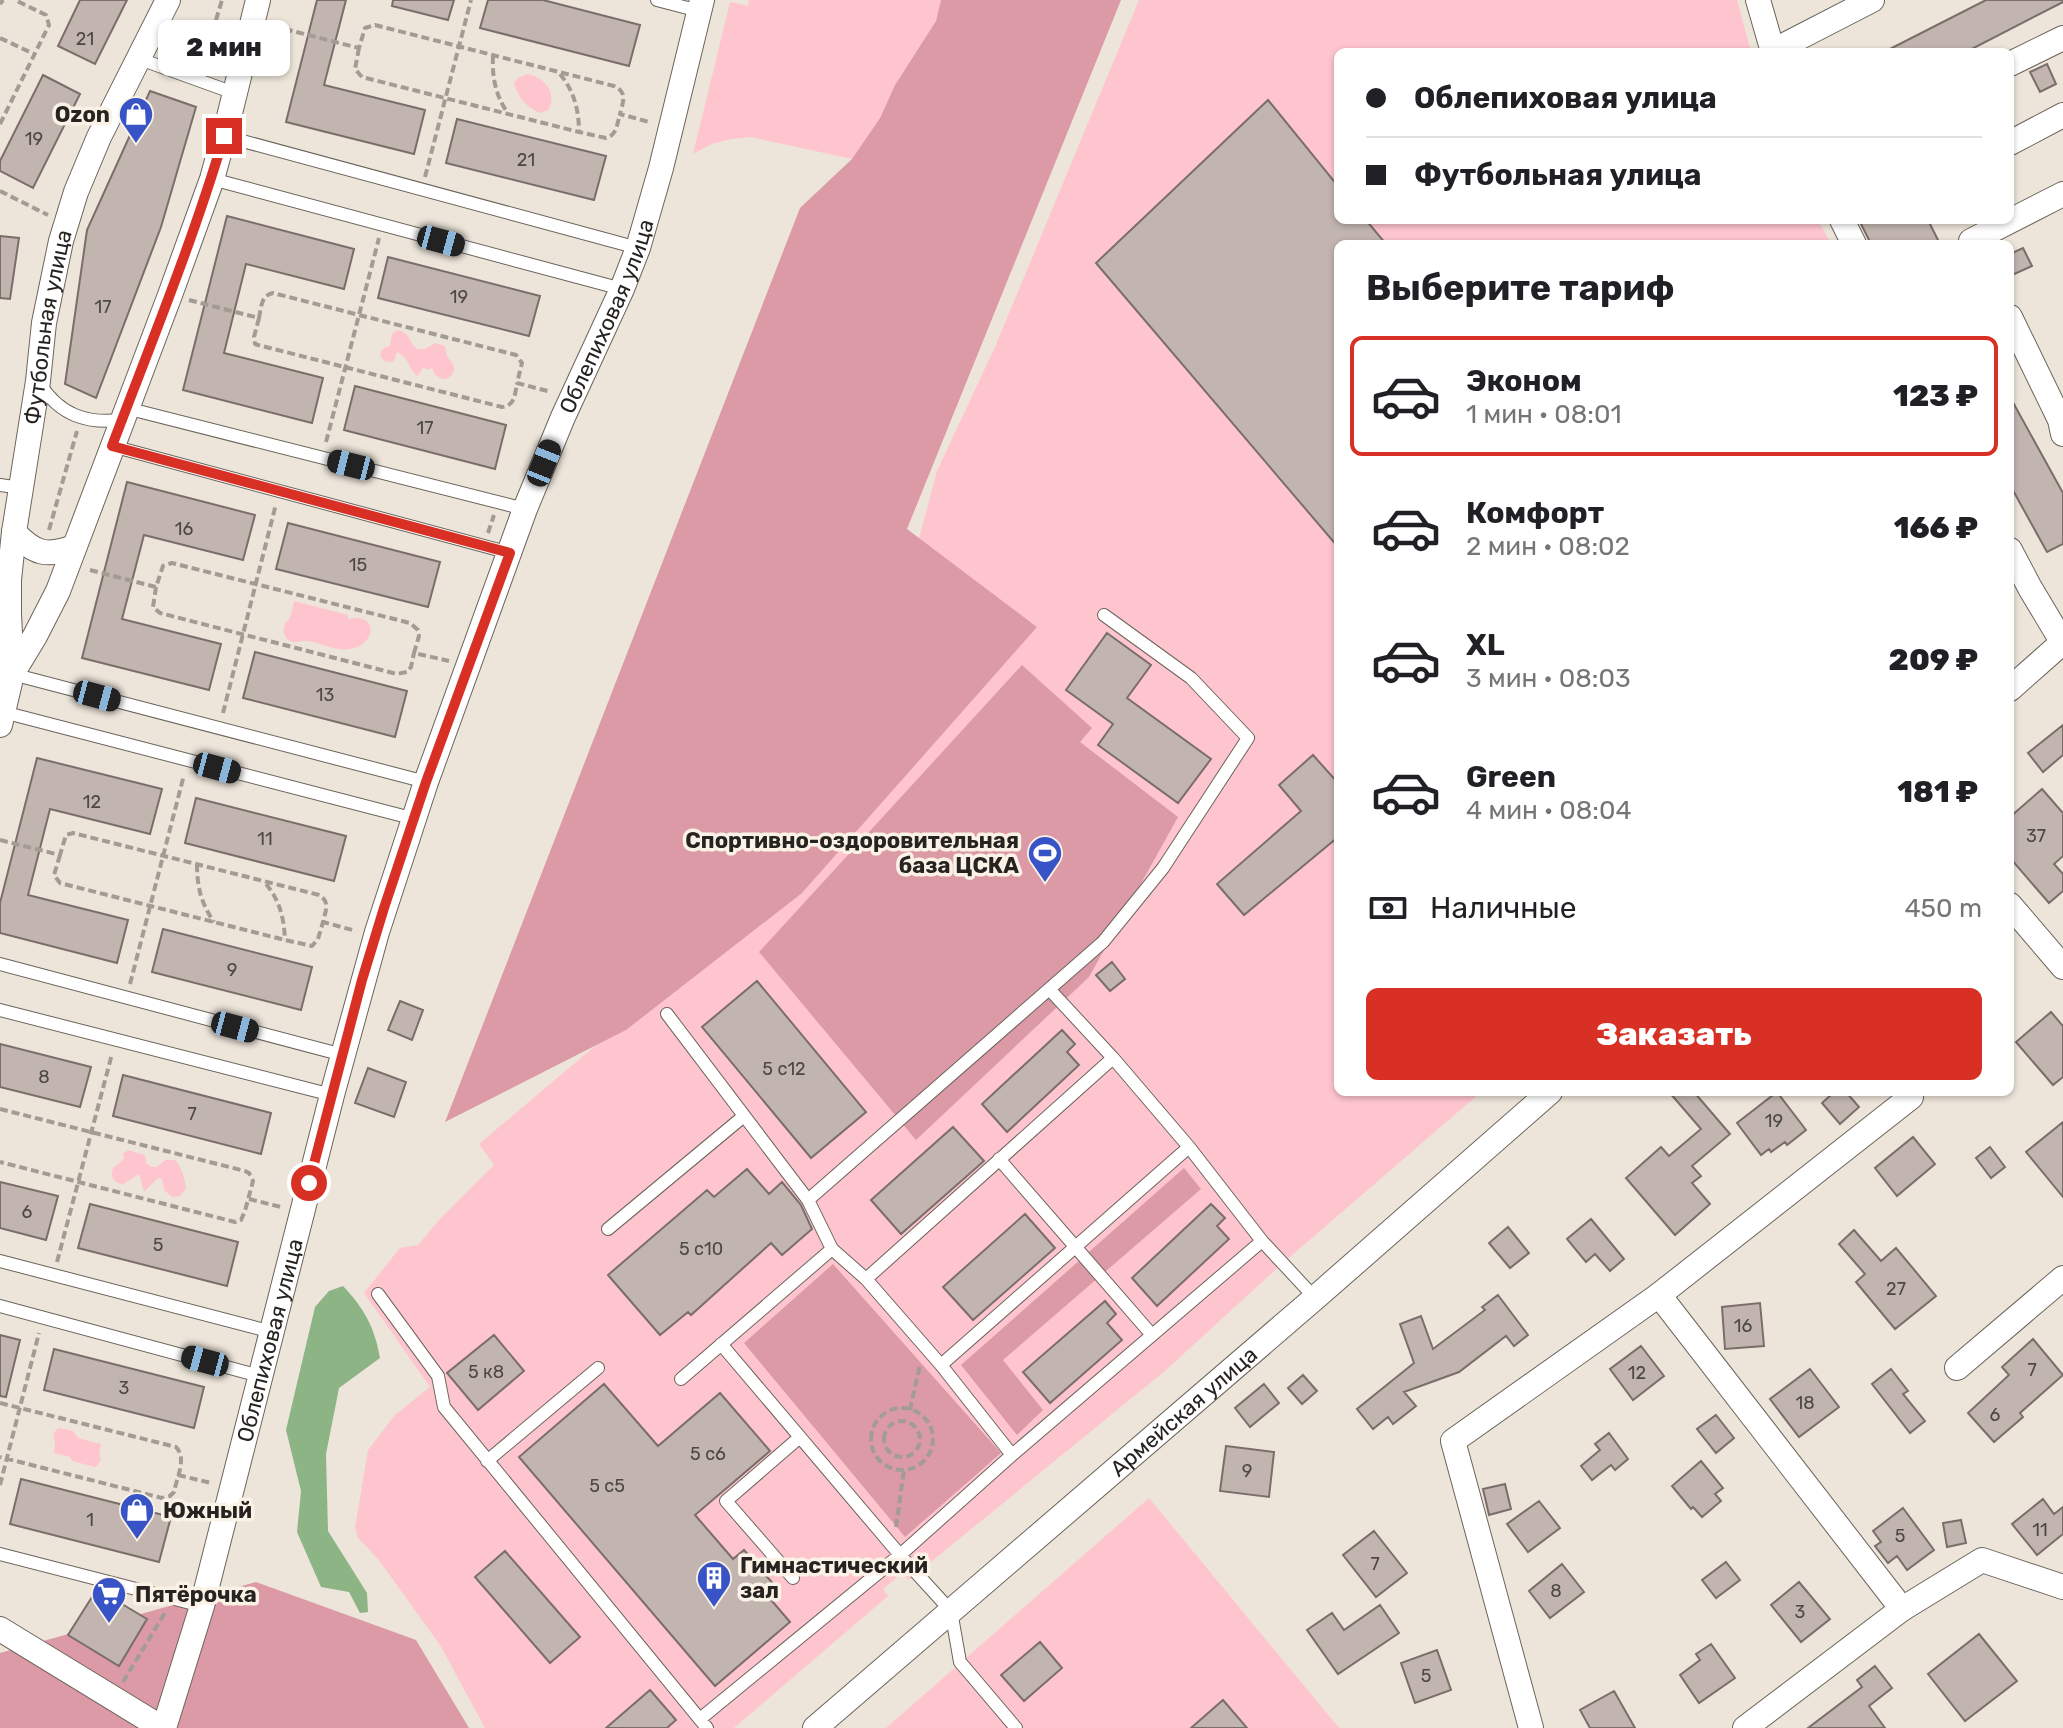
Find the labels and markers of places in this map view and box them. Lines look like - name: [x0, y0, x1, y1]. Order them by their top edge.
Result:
- shop icon: Ozon: [117, 95, 155, 145]
- place label: Ozon: [55, 101, 110, 128]
- place label: Спортивно-оздоровительная база ЦСКА: [685, 827, 1019, 879]
- sports icon: Спортивно-оздоровительная база ЦСКА: [1026, 834, 1064, 884]
- shop icon: Южный: [118, 1491, 156, 1541]
- place label: Южный: [163, 1497, 252, 1524]
- place label: Гимнастический зал: [740, 1552, 928, 1604]
- building icon: Гимнастический зал: [695, 1559, 733, 1609]
- supermarket icon: Пятёрочка: [90, 1575, 128, 1625]
- place label: Пятёрочка: [135, 1581, 257, 1608]

